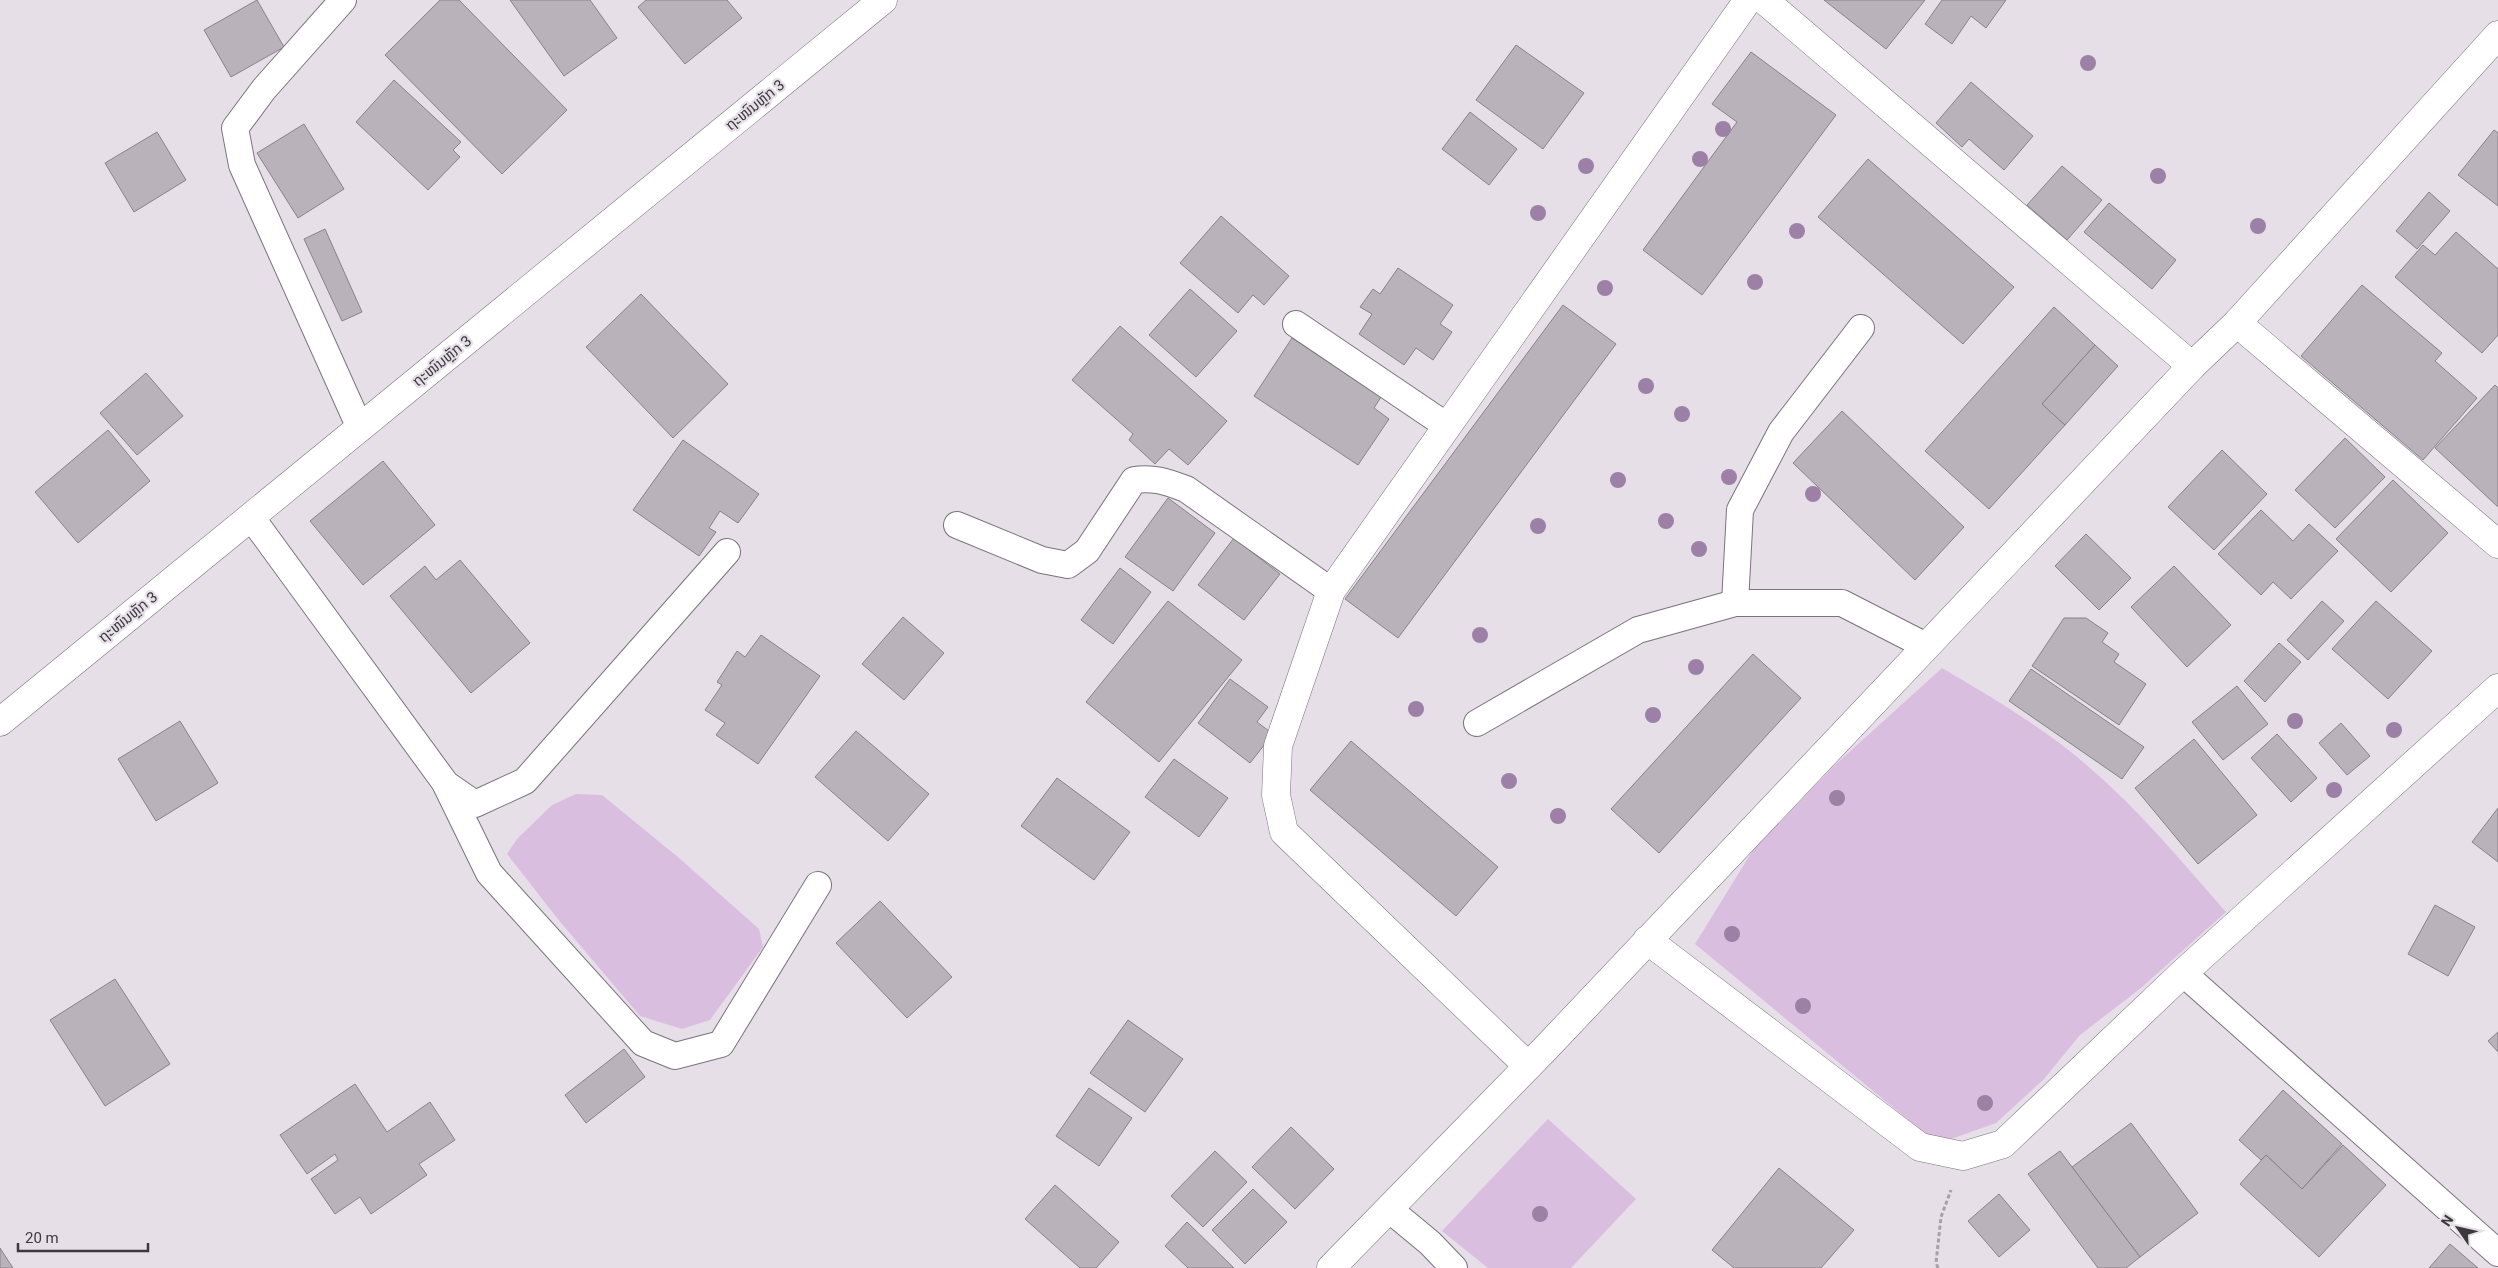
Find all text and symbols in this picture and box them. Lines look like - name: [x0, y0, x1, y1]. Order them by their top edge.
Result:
- street label: ຖະໜົນຫຼັກ 3: [722, 76, 788, 134]
- street label: ຖະໜົນຫຼັກ 3: [409, 332, 475, 390]
- street label: ຖະໜົນຫຼັກ 3: [95, 588, 161, 646]
- north arrow: [2433, 1203, 2483, 1253]
- text: N: [2438, 1212, 2457, 1229]
- scale bar: [18, 1220, 148, 1252]
- text: 20 m: [25, 1229, 59, 1247]

